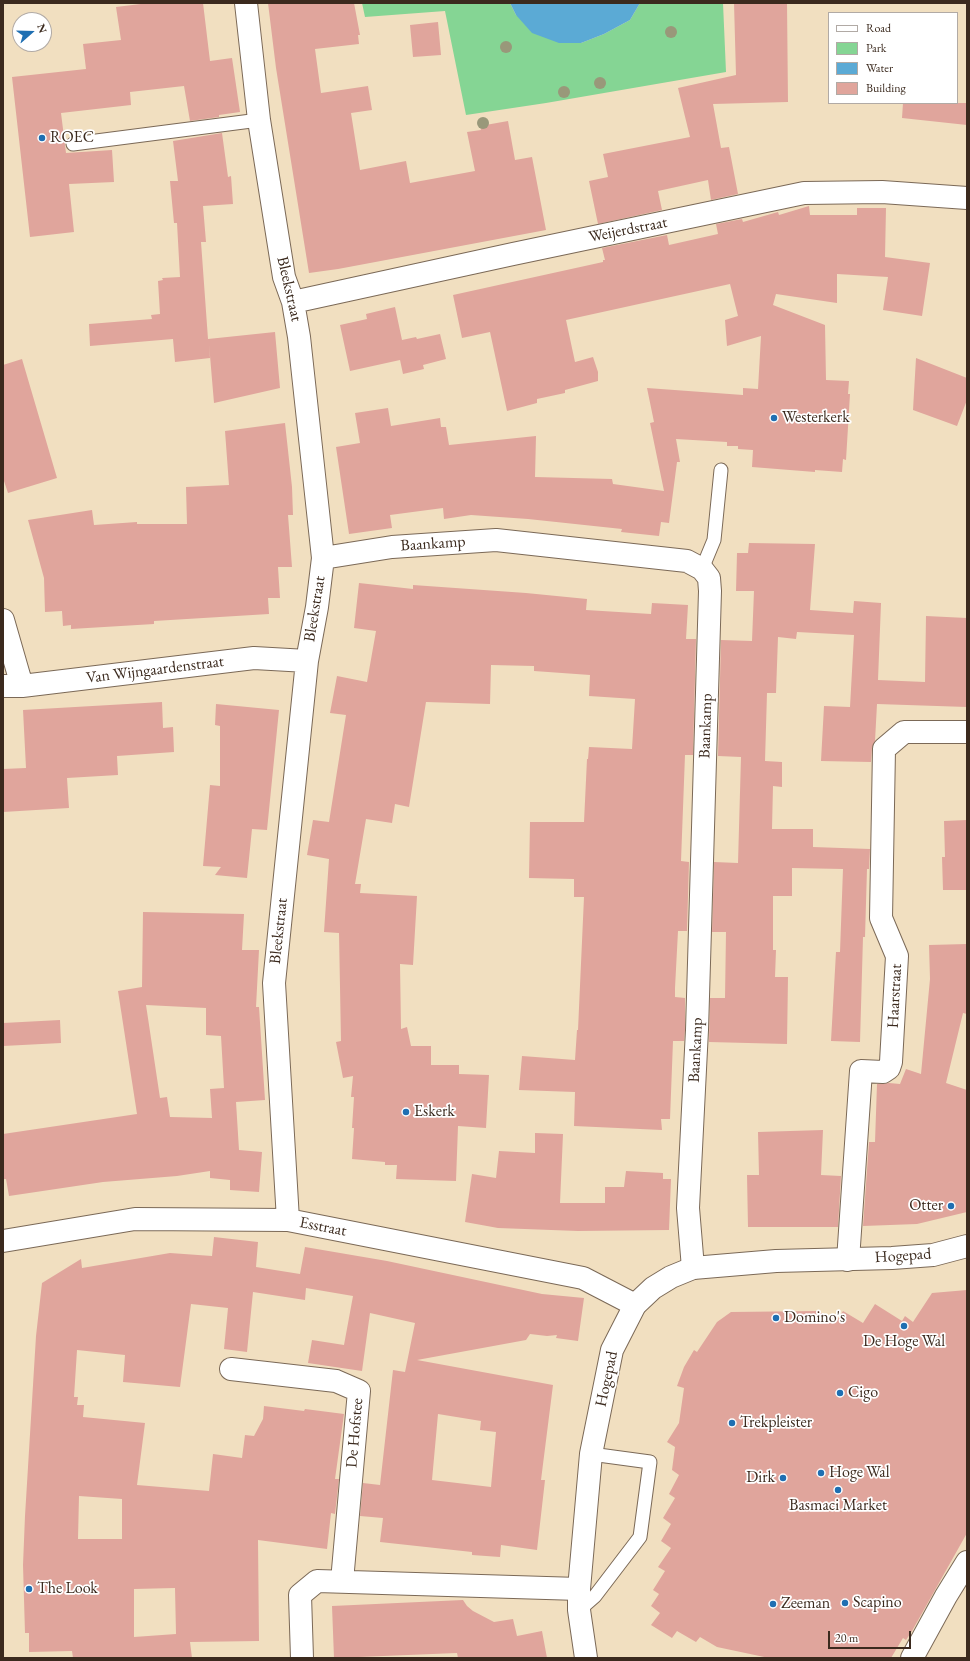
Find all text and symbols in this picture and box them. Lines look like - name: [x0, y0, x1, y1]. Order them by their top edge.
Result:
- north arrow: [12, 12, 52, 52]
- legend: [828, 12, 958, 104]
- text: Road: [866, 20, 891, 36]
- text: N: [34, 22, 50, 35]
- text: Park: [866, 40, 886, 56]
- text: Water: [866, 60, 893, 76]
- text: Building: [866, 80, 906, 96]
- place label: ROEC: [50, 128, 94, 148]
- marker: ROEC: [37, 133, 47, 143]
- street label: Weijerdstraat: [587, 213, 669, 247]
- street label: Bleekstraat: [272, 254, 306, 324]
- place label: Westerkerk: [782, 408, 850, 428]
- marker: Westerkerk: [769, 413, 779, 423]
- street label: Baankamp: [400, 532, 466, 556]
- street label: Bleekstraat: [300, 575, 330, 643]
- street label: Van Wijngaardenstraat: [85, 652, 225, 688]
- street label: Baankamp: [695, 693, 717, 759]
- street label: Bleekstraat: [266, 897, 292, 965]
- street label: Haarstraat: [884, 963, 906, 1029]
- street label: Baankamp: [685, 1017, 707, 1083]
- place label: Eskerk: [414, 1102, 455, 1122]
- marker: Eskerk: [401, 1107, 411, 1117]
- place label: Otter: [909, 1196, 943, 1216]
- marker: Otter: [946, 1201, 956, 1211]
- street label: Esstraat: [298, 1213, 348, 1241]
- street label: Hogepad: [874, 1244, 932, 1268]
- place label: Domino's: [784, 1308, 845, 1328]
- marker: Domino's: [771, 1313, 781, 1323]
- marker: De Hoge Wal: [899, 1321, 909, 1331]
- place label: De Hoge Wal: [863, 1332, 945, 1352]
- street label: Hogepad: [592, 1349, 622, 1409]
- place label: Cigo: [848, 1383, 878, 1403]
- marker: Cigo: [835, 1388, 845, 1398]
- street label: De Hofstee: [342, 1397, 368, 1469]
- place label: Trekpleister: [740, 1413, 812, 1433]
- marker: Trekpleister: [727, 1418, 737, 1428]
- place label: Hoge Wal: [829, 1463, 890, 1483]
- place label: Dirk: [746, 1468, 775, 1488]
- marker: Hoge Wal: [816, 1468, 826, 1478]
- marker: Dirk: [778, 1473, 788, 1483]
- marker: Basmaci Market: [833, 1485, 843, 1495]
- place label: Basmaci Market: [789, 1496, 887, 1516]
- place label: The Look: [37, 1579, 98, 1599]
- marker: The Look: [24, 1584, 34, 1594]
- place label: Scapino: [853, 1593, 902, 1613]
- place label: Zeeman: [781, 1594, 830, 1614]
- marker: Scapino: [840, 1598, 850, 1608]
- marker: Zeeman: [768, 1599, 778, 1609]
- scale bar: [830, 1623, 913, 1649]
- text: 20 m: [835, 1630, 858, 1646]

